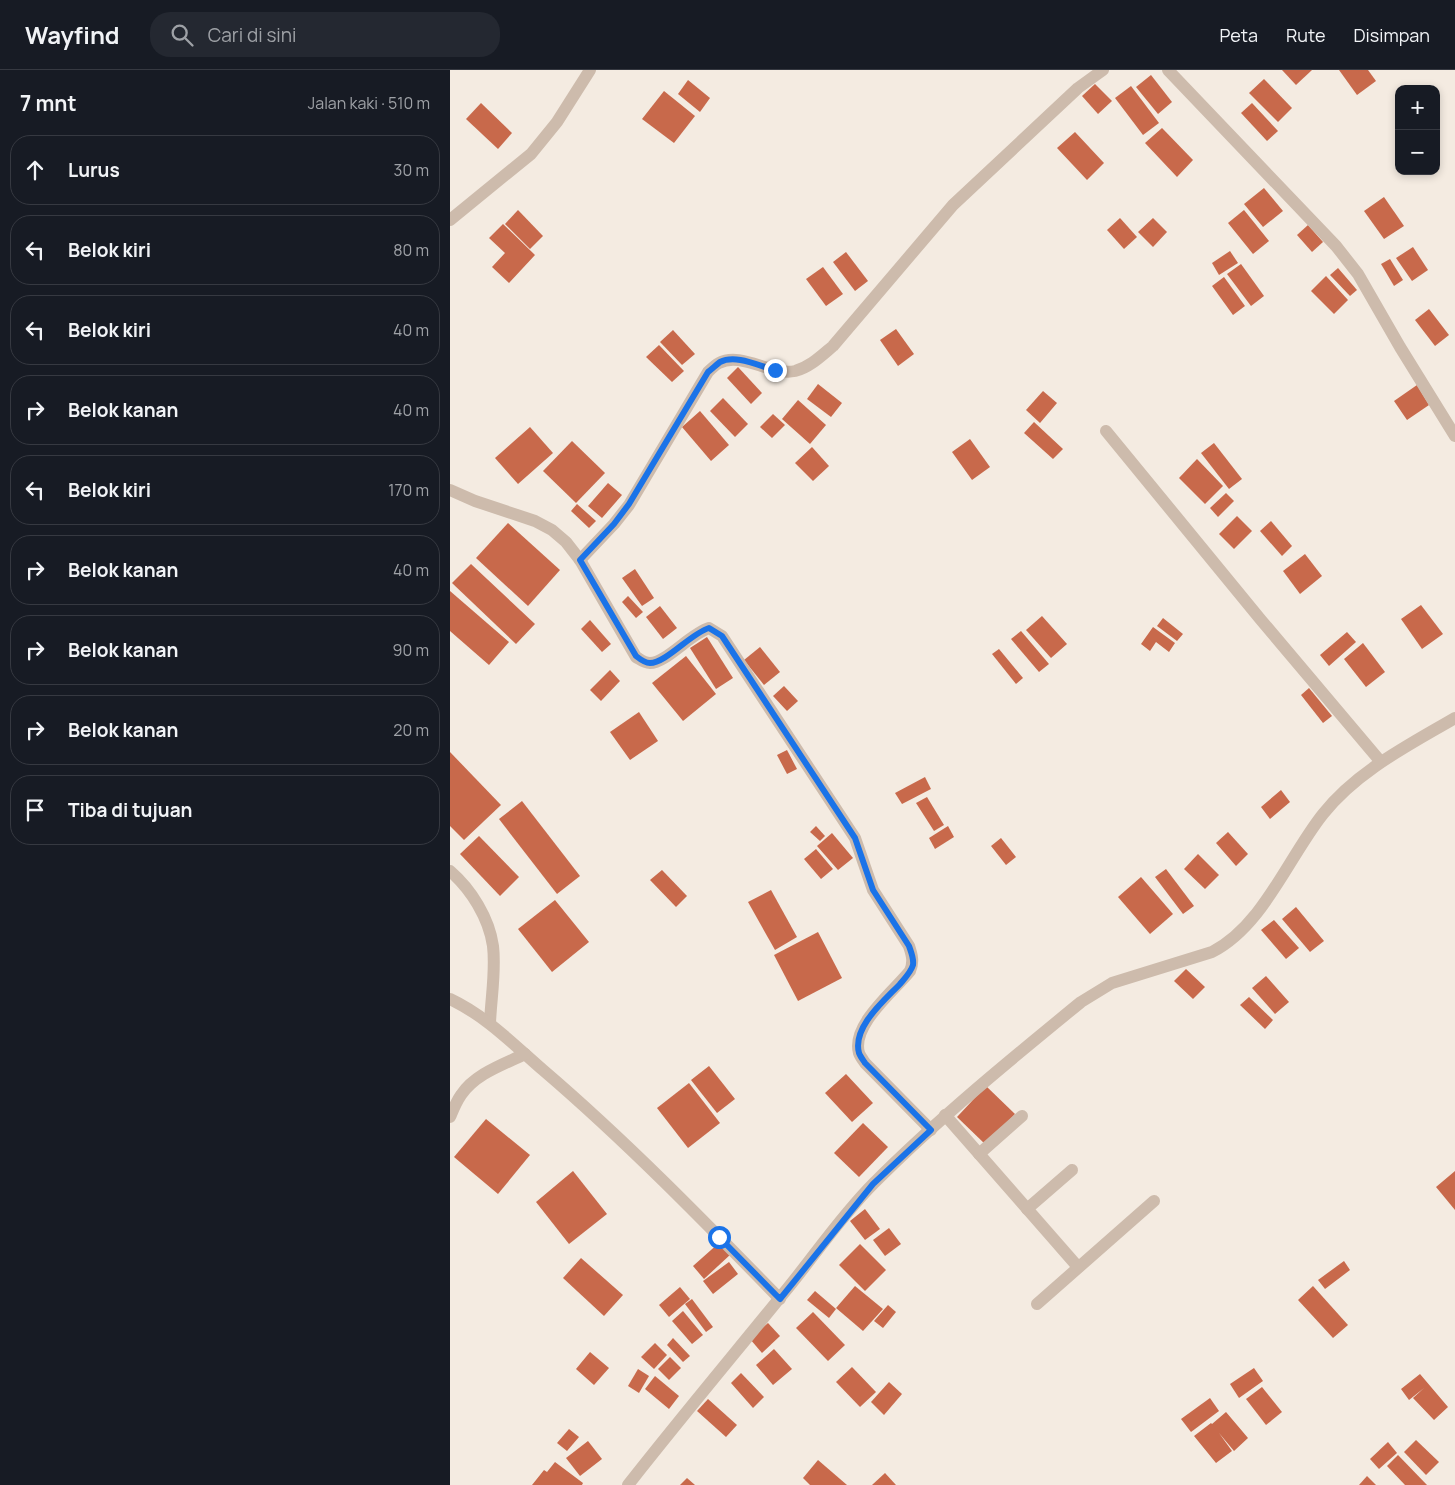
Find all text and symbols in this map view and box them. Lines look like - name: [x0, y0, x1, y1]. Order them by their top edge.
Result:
- search box: [150, 12, 500, 57]
- text: Wayfind: [25, 18, 120, 51]
- icon: search: [168, 21, 196, 49]
- text: Cari di sini: [208, 22, 297, 48]
- text: Peta: [1219, 23, 1258, 47]
- text: Rute: [1286, 23, 1325, 47]
- text: Disimpan: [1353, 23, 1430, 47]
- map controls: [1395, 85, 1440, 175]
- button: +: [1395, 85, 1440, 130]
- text: 7 mnt: [20, 89, 77, 117]
- text: Jalan kaki · 510 m: [308, 92, 430, 114]
- button: −: [1395, 130, 1440, 175]
- icon: ahead: [21, 156, 49, 184]
- text: Lurus: [68, 157, 120, 183]
- text: 30 m: [394, 159, 429, 181]
- icon: left: [21, 236, 49, 264]
- text: Belok kiri: [68, 237, 151, 263]
- text: 80 m: [393, 239, 429, 261]
- icon: left: [21, 316, 49, 344]
- text: Belok kiri: [68, 317, 151, 343]
- text: 40 m: [393, 319, 429, 341]
- route end: [764, 359, 787, 382]
- icon: right: [21, 396, 49, 424]
- text: Belok kanan: [68, 397, 178, 423]
- text: 40 m: [393, 399, 429, 421]
- icon: left: [21, 476, 49, 504]
- text: Belok kiri: [68, 477, 151, 503]
- text: 170 m: [388, 479, 429, 501]
- icon: right: [21, 556, 49, 584]
- text: Belok kanan: [68, 557, 178, 583]
- text: 40 m: [393, 559, 429, 581]
- icon: right: [21, 636, 49, 664]
- text: Belok kanan: [68, 637, 178, 663]
- text: 90 m: [393, 639, 429, 661]
- icon: right: [21, 716, 49, 744]
- text: Belok kanan: [68, 717, 178, 743]
- text: 20 m: [393, 719, 429, 741]
- icon: arrive: [21, 796, 49, 824]
- text: Tiba di tujuan: [68, 797, 192, 823]
- route start: [708, 1226, 731, 1249]

